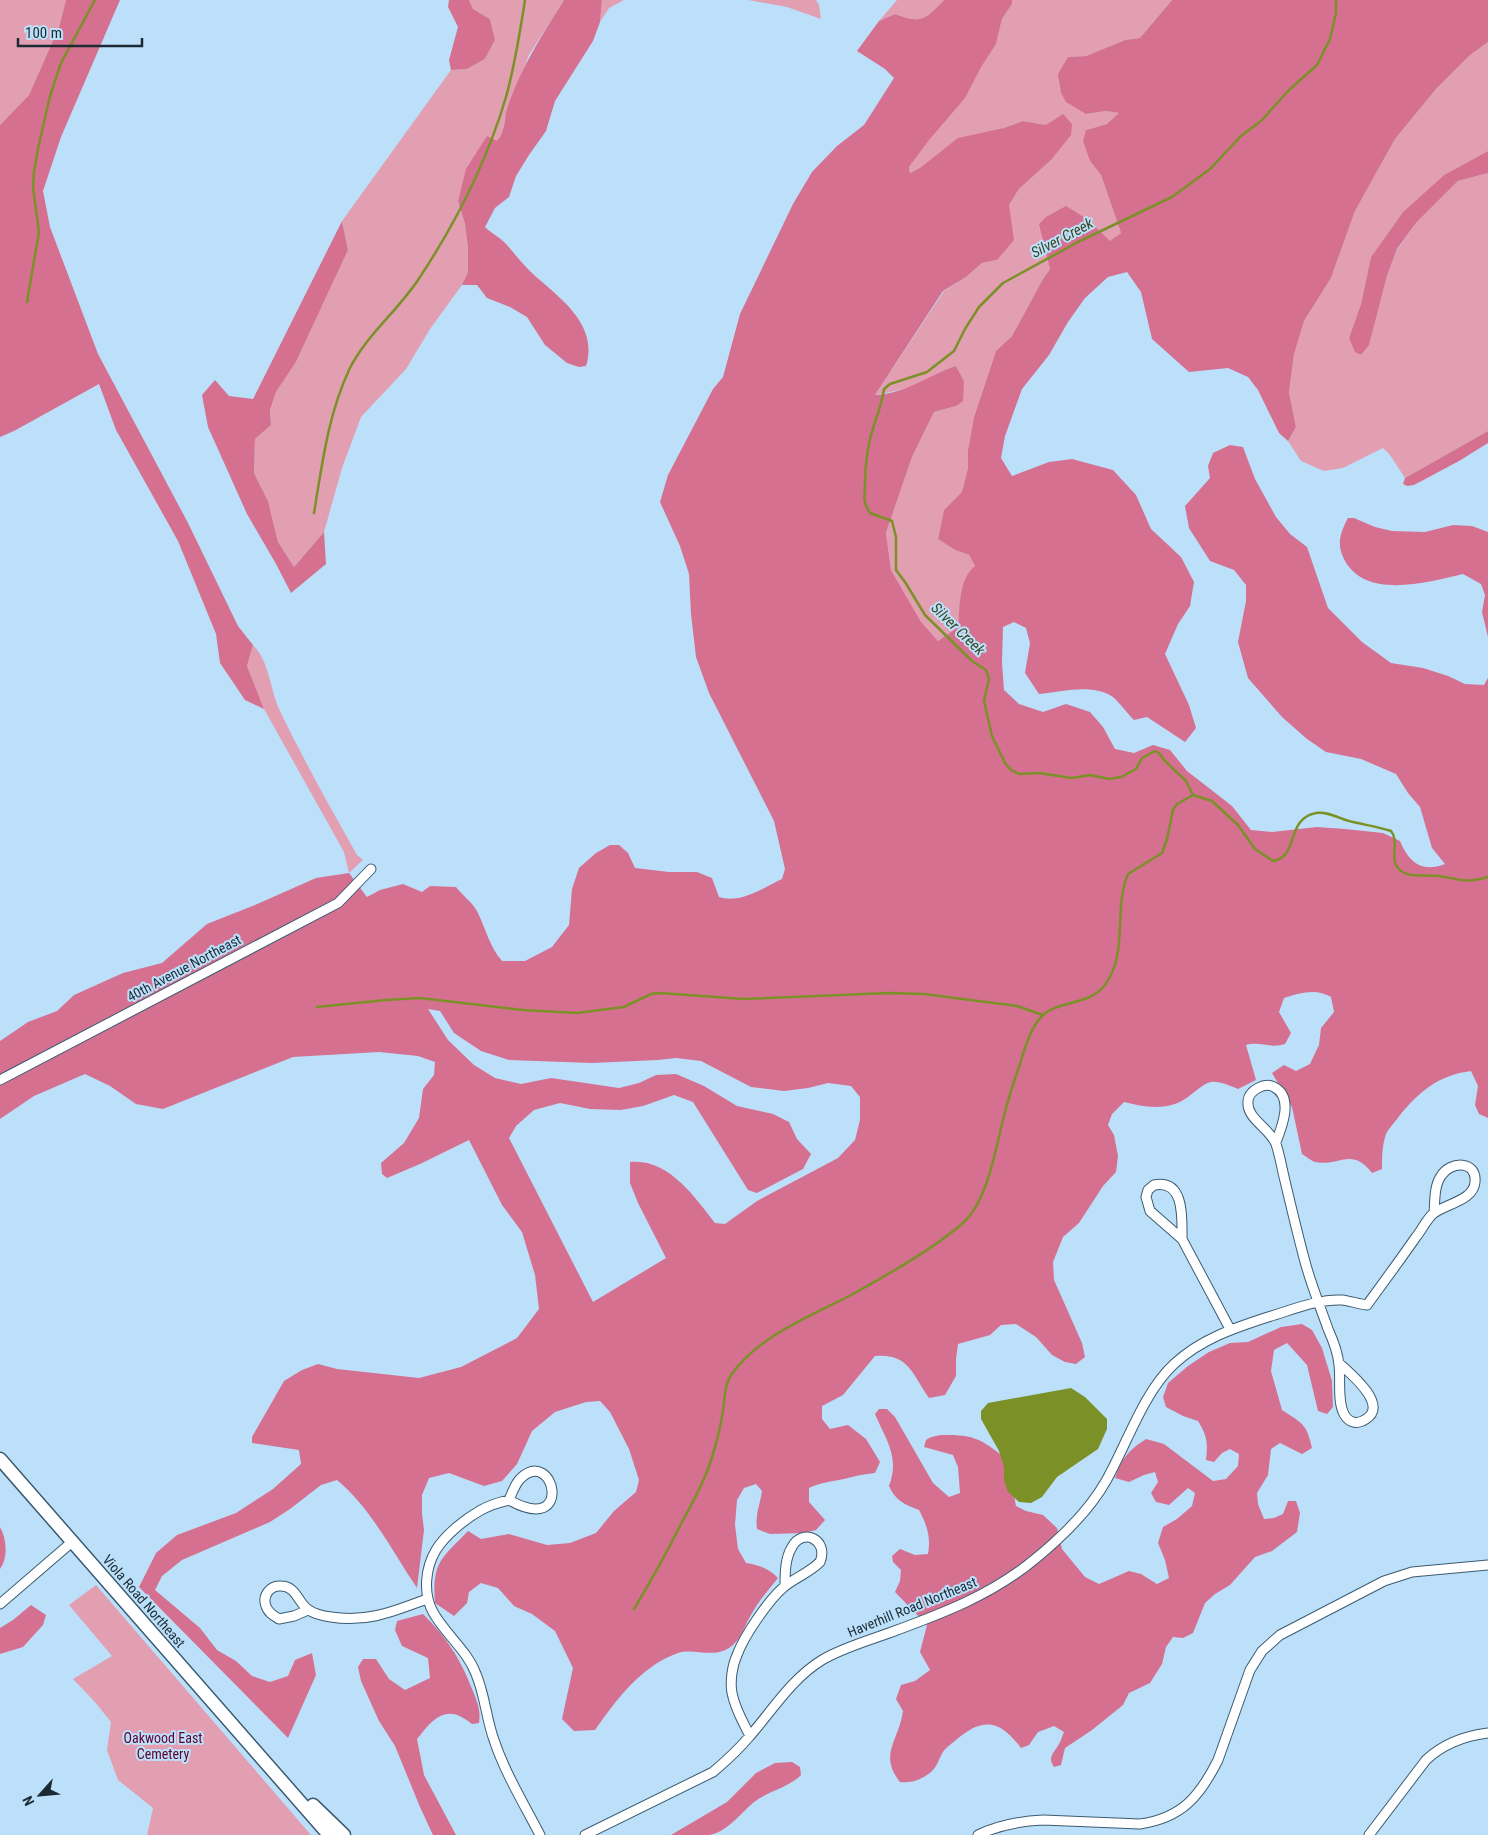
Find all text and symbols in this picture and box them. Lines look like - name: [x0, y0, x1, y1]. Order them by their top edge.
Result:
- scale bar: [18, 15, 141, 47]
- text: 100 m: [25, 24, 62, 42]
- water label: Silver Creek: [1028, 214, 1097, 262]
- water label: Silver Creek: [927, 599, 989, 659]
- street label: 40th Avenue Northeast: [124, 931, 244, 1005]
- street label: Viola Road Northeast: [99, 1551, 189, 1651]
- street label: Haverhill Road Northeast: [845, 1574, 979, 1640]
- park label: Oakwood East Cemetery: [124, 1730, 202, 1762]
- north arrow: [15, 1770, 65, 1820]
- text: N: [19, 1793, 37, 1808]

